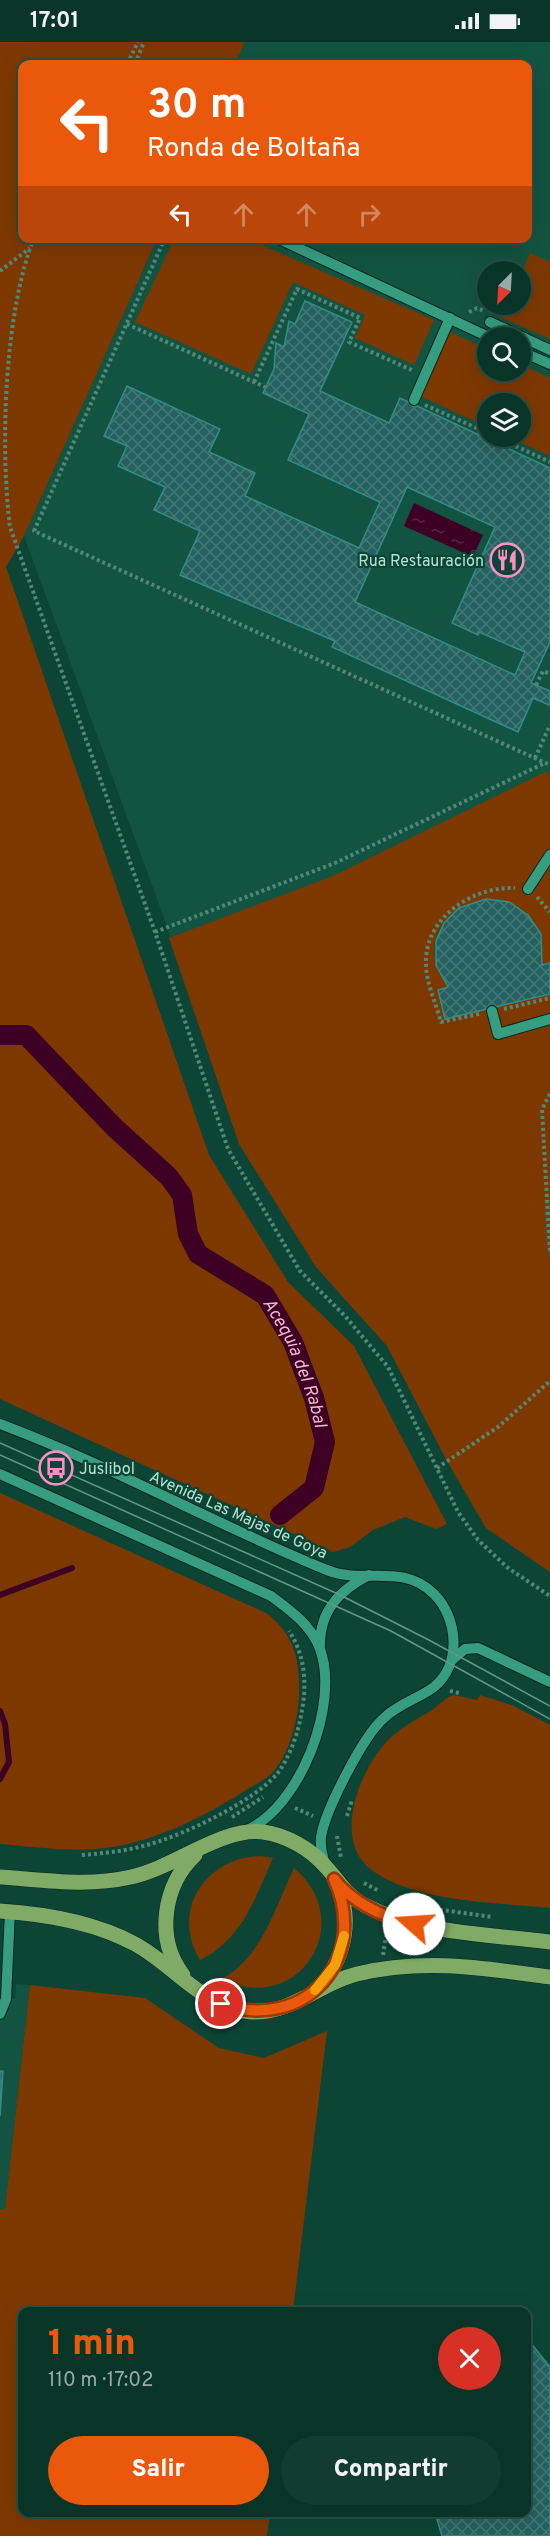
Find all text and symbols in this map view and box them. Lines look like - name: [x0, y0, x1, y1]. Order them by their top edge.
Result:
- text: 17:01: [30, 8, 79, 35]
- text: 30 m: [147, 80, 246, 133]
- icon: left: [48, 84, 126, 162]
- text: Ronda de Boltaña: [147, 132, 361, 166]
- icon: left: [164, 198, 197, 231]
- icon: ahead: [227, 198, 260, 231]
- icon: ahead: [290, 198, 323, 231]
- icon: right: [353, 198, 386, 231]
- north arrow: [477, 261, 531, 315]
- map controls: [477, 261, 531, 447]
- button: search: [477, 327, 531, 381]
- button: layers: [477, 393, 531, 447]
- restaurant icon: Rua Restauración: [489, 542, 525, 578]
- place label: Rua Restauración: [358, 552, 484, 572]
- water label: Acequia del Rabal: [257, 1294, 331, 1431]
- bus stop icon: Juslibol: [38, 1450, 74, 1486]
- place label: Juslibol: [79, 1460, 135, 1480]
- street label: Avenida Las Majas de Goya: [146, 1468, 330, 1564]
- position arrow: [382, 1892, 446, 1956]
- pin: [195, 1978, 246, 2029]
- icon: arrive: [204, 1987, 237, 2020]
- text: 1 min: [48, 2322, 136, 2368]
- button: close: [438, 2327, 501, 2390]
- text: 110 m · 17:02: [48, 2368, 153, 2394]
- button: Salir: [48, 2436, 269, 2505]
- button: Compartir: [281, 2436, 501, 2505]

